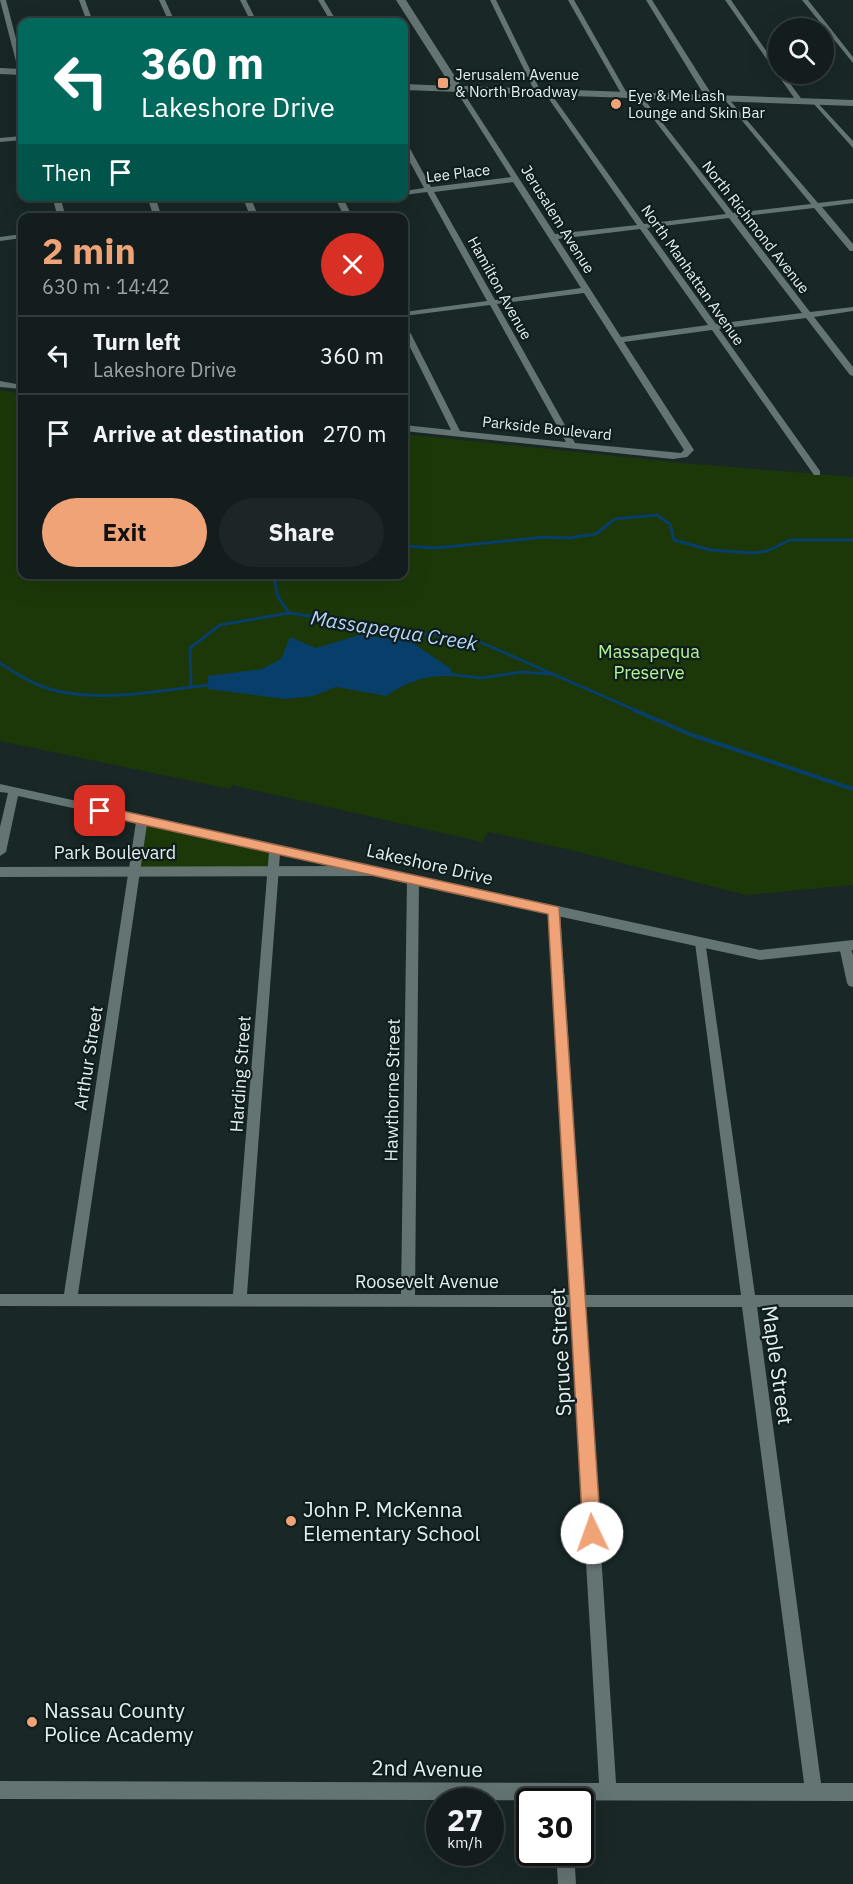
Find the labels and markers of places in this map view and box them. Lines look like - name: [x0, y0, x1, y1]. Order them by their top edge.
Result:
- place label: Jerusalem Avenue & North Broadway: [455, 65, 579, 101]
- marker: Jerusalem Avenue & North Broadway: [436, 76, 450, 90]
- place label: Eye & Me Lash Lounge and Skin Bar: [628, 86, 765, 122]
- marker: Eye & Me Lash Lounge and Skin Bar: [609, 97, 623, 111]
- pin: [74, 785, 125, 836]
- place label: John P. McKenna Elementary School: [303, 1495, 480, 1547]
- marker: John P. McKenna Elementary School: [284, 1514, 298, 1528]
- place label: Nassau County Police Academy: [44, 1696, 194, 1748]
- marker: Nassau County Police Academy: [25, 1715, 39, 1729]

